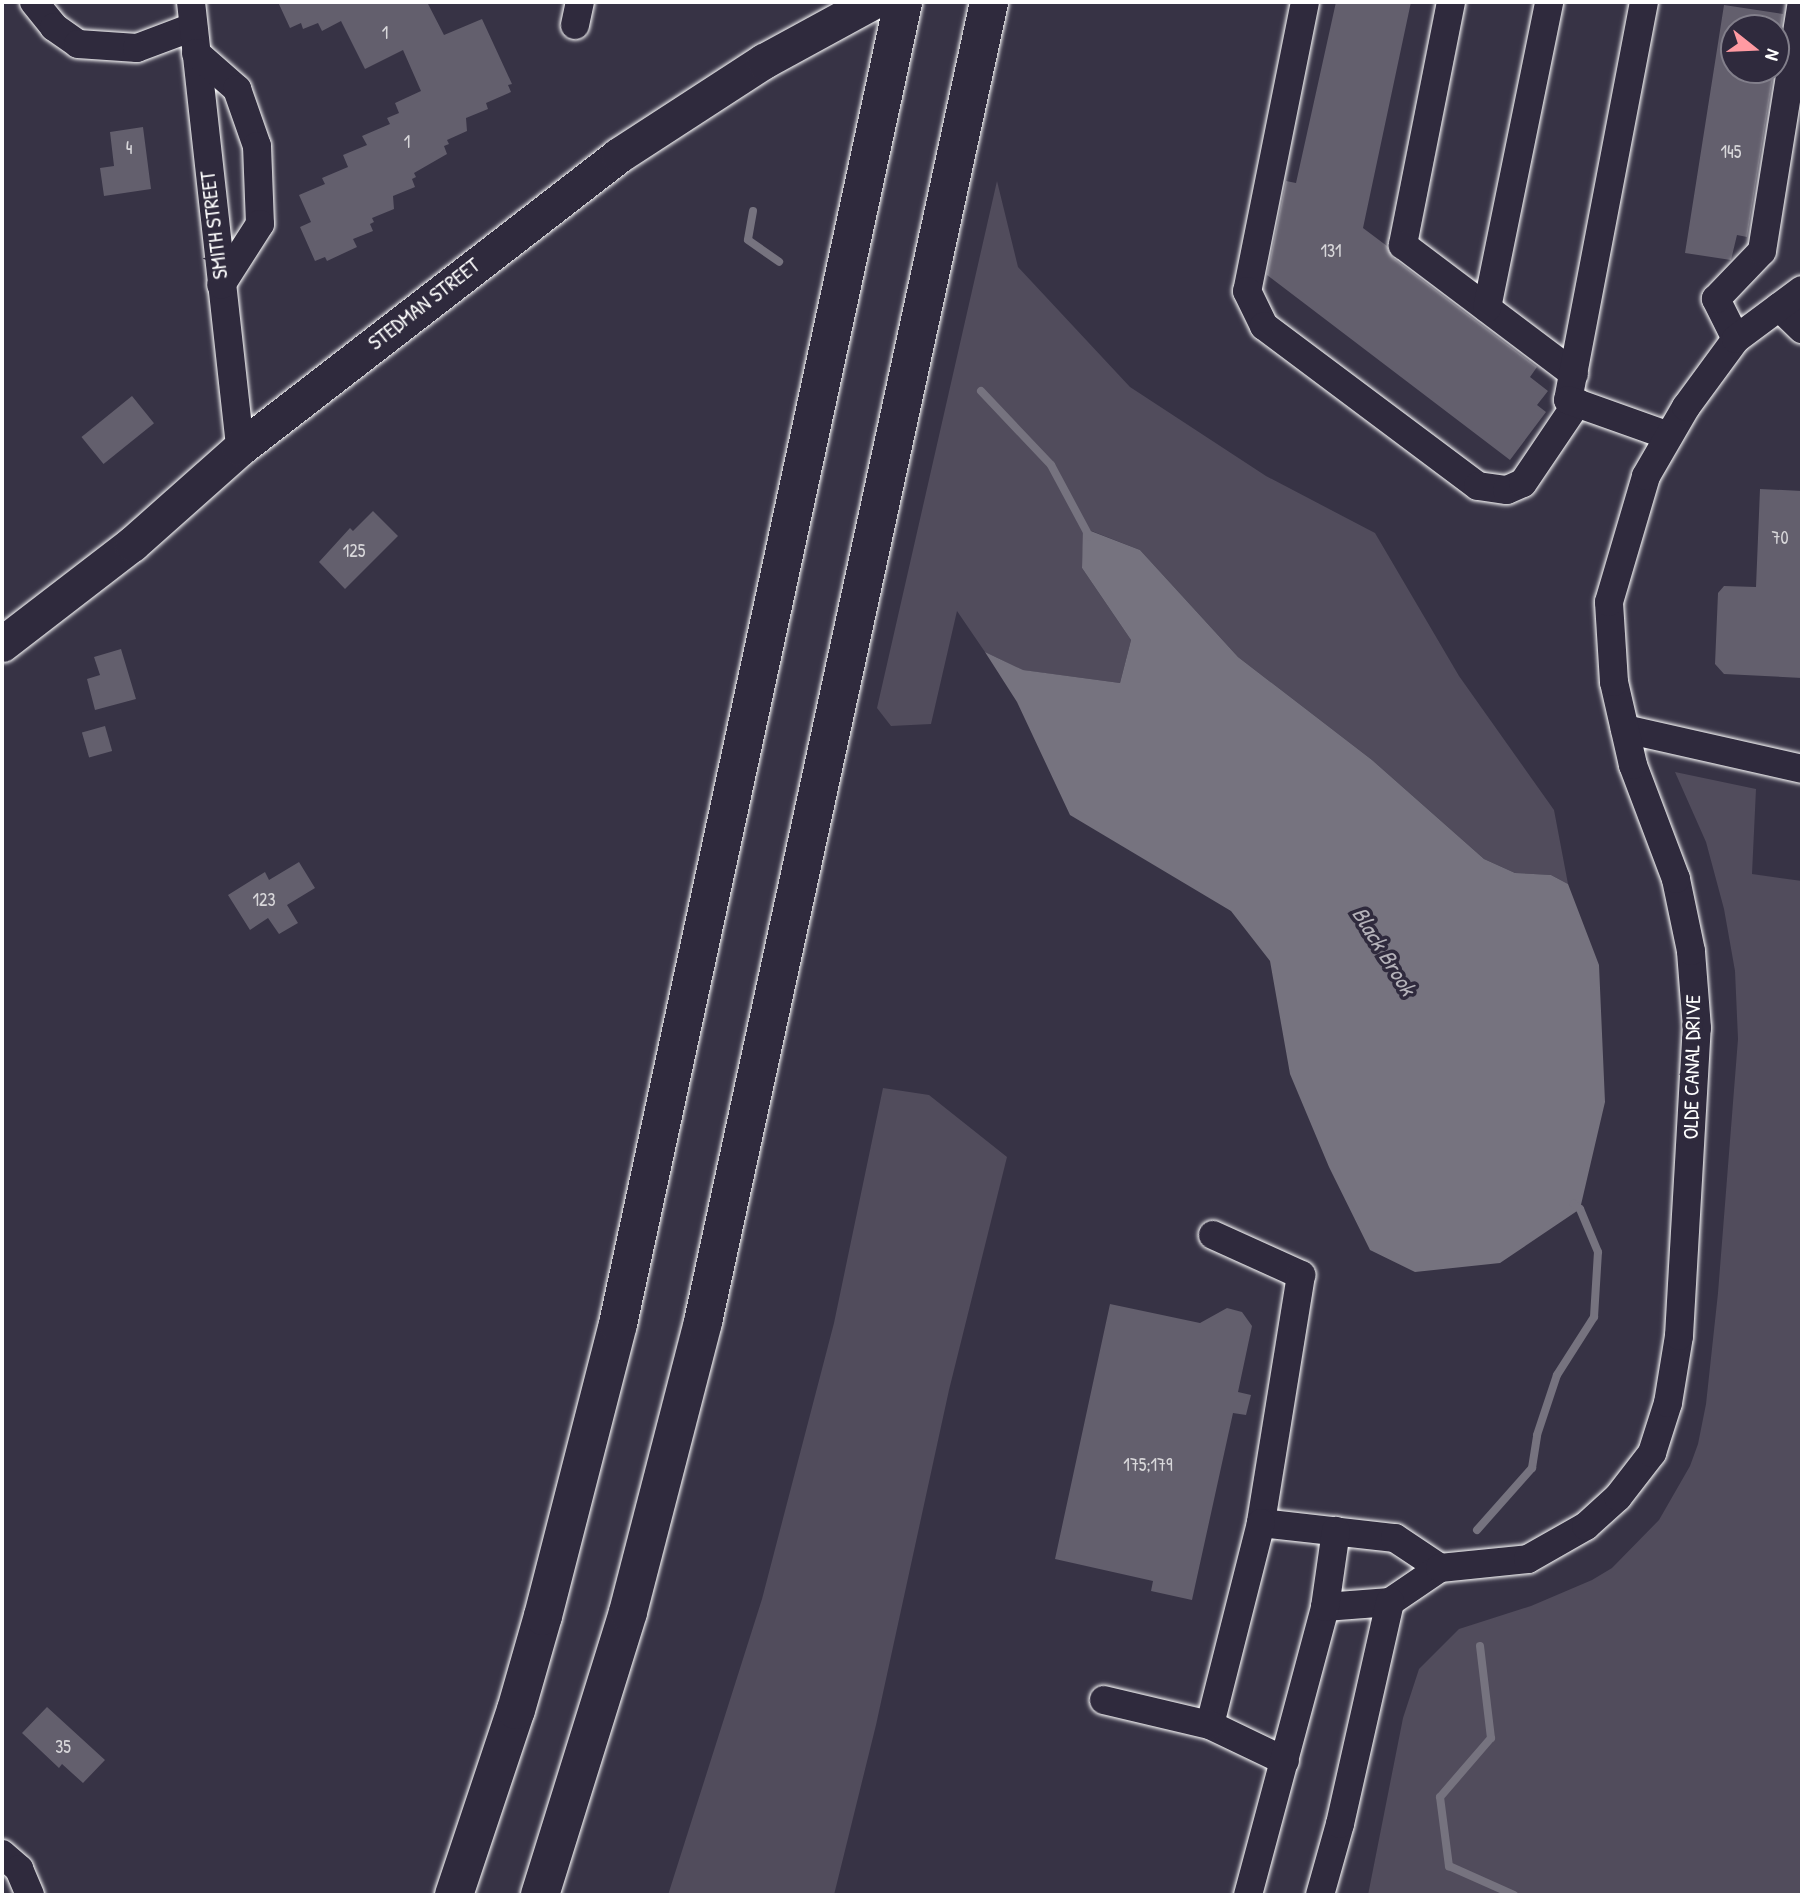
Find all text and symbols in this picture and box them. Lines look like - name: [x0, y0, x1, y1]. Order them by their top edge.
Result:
- north arrow: [1720, 14, 1790, 84]
- house number: 1: [382, 22, 388, 44]
- text: N: [1759, 46, 1787, 64]
- house number: 1: [404, 131, 410, 153]
- house number: 4: [126, 137, 132, 159]
- house number: 145: [1721, 141, 1741, 163]
- street label: SMITH STREET: [195, 169, 233, 281]
- house number: 131: [1320, 240, 1342, 262]
- street label: STEDMAN STREET: [363, 253, 485, 355]
- house number: 70: [1772, 527, 1788, 549]
- house number: 125: [343, 540, 365, 562]
- house number: 123: [252, 889, 276, 911]
- water label: Black Brook: [1346, 902, 1422, 1000]
- street label: OLDE CANAL DRIVE: [1678, 994, 1706, 1140]
- house number: 175;179: [1123, 1454, 1173, 1476]
- house number: 35: [55, 1736, 71, 1758]

